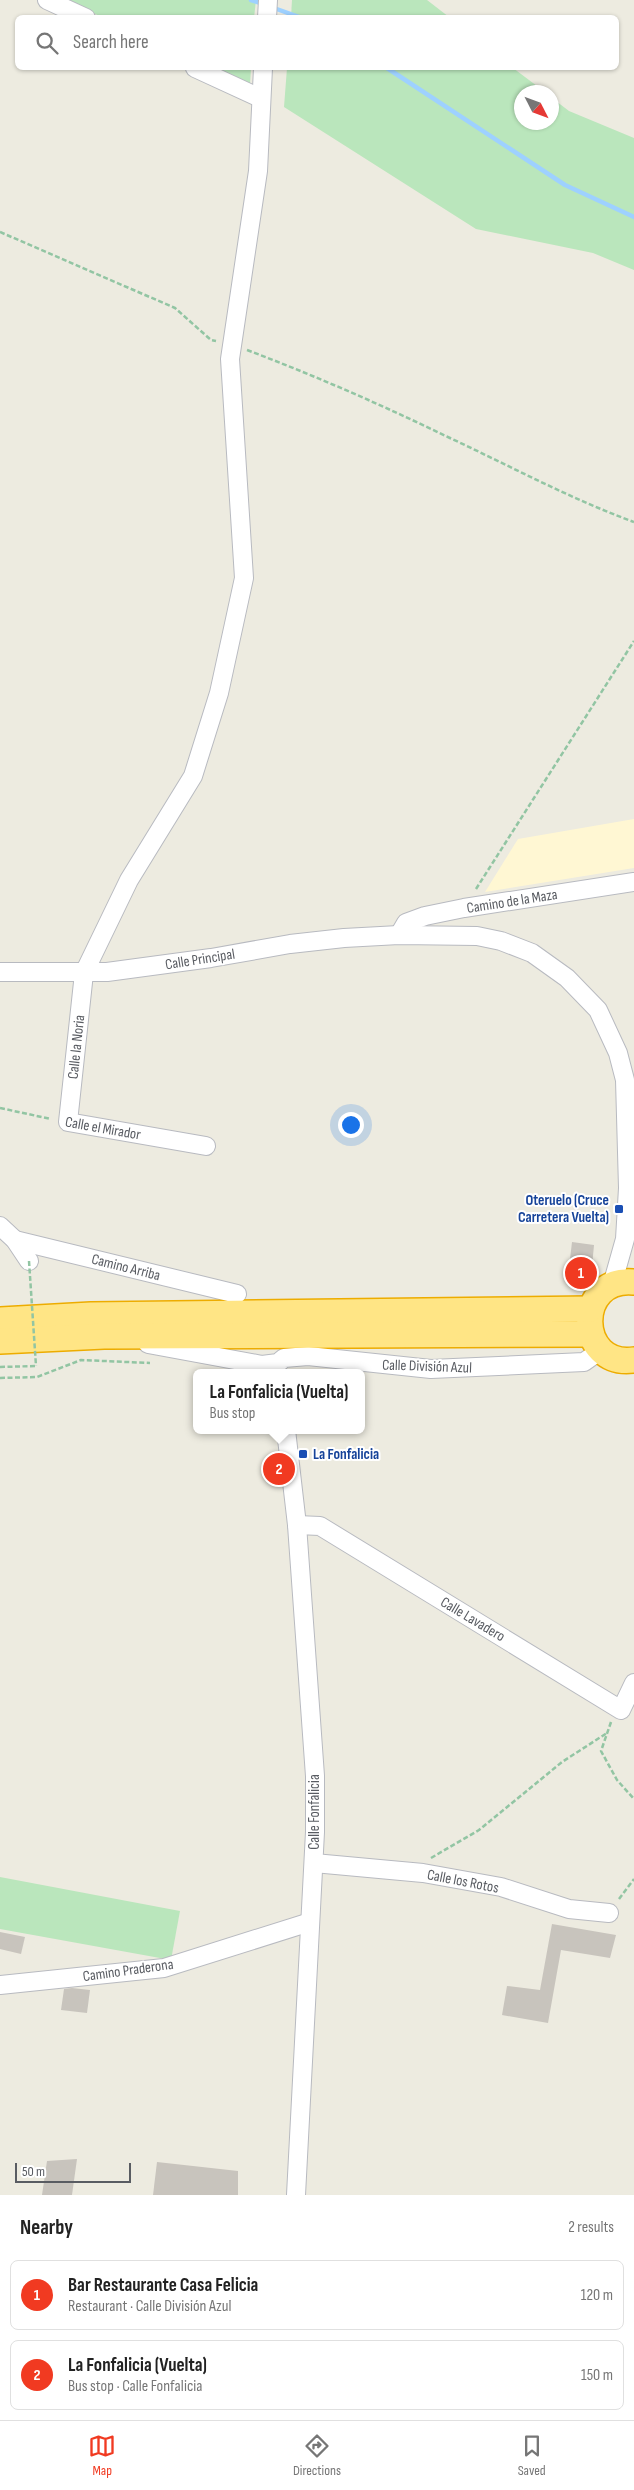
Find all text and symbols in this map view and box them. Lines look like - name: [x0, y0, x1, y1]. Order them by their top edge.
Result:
- search box: [15, 15, 619, 70]
- icon: search: [33, 29, 61, 57]
- text: Search here: [73, 31, 149, 54]
- north arrow: [514, 85, 559, 130]
- street label: Camino de la Maza: [465, 885, 559, 918]
- street label: Calle Principal: [164, 945, 236, 974]
- street label: Calle la Noria: [64, 1014, 89, 1080]
- your location: [338, 1112, 364, 1138]
- street label: Calle el Mirador: [64, 1113, 143, 1145]
- place label: Oteruelo (Cruce Carretera Vuelta): [518, 1191, 609, 1227]
- marker: Oteruelo (Cruce Carretera Vuelta): [613, 1203, 625, 1215]
- street label: Camino Arriba: [89, 1250, 163, 1285]
- pin: 1: [565, 1254, 597, 1292]
- street label: Calle División Azul: [382, 1355, 472, 1378]
- popup: [193, 1369, 365, 1434]
- text: La Fonfalicia (Vuelta): [210, 1381, 348, 1404]
- text: Bus stop: [210, 1404, 255, 1423]
- place label: La Fonfalicia: [313, 1445, 379, 1464]
- marker: La Fonfalicia: [297, 1448, 309, 1460]
- pin: 2: [263, 1450, 295, 1488]
- street label: Calle Lavadero: [437, 1593, 508, 1646]
- street label: Calle Fonfalicia: [305, 1774, 324, 1850]
- street label: Calle los Rotos: [425, 1865, 500, 1898]
- street label: Camino Praderona: [82, 1955, 175, 1986]
- scale bar: [15, 2160, 131, 2183]
- text: 50 m: [22, 2163, 45, 2180]
- text: Nearby: [20, 2215, 73, 2240]
- text: 2 results: [568, 2218, 614, 2237]
- text: Bar Restaurante Casa Felicia: [68, 2274, 258, 2297]
- text: 1: [34, 2286, 40, 2305]
- text: 120 m: [581, 2286, 613, 2305]
- text: Restaurant · Calle División Azul: [68, 2297, 231, 2316]
- text: La Fonfalicia (Vuelta): [68, 2354, 207, 2377]
- text: 2: [33, 2366, 41, 2385]
- text: 150 m: [581, 2366, 613, 2385]
- text: Bus stop · Calle Fonfalicia: [68, 2377, 202, 2396]
- tab: Map: [88, 2432, 116, 2479]
- tab: Directions: [293, 2432, 341, 2479]
- tab: Saved: [518, 2432, 546, 2479]

